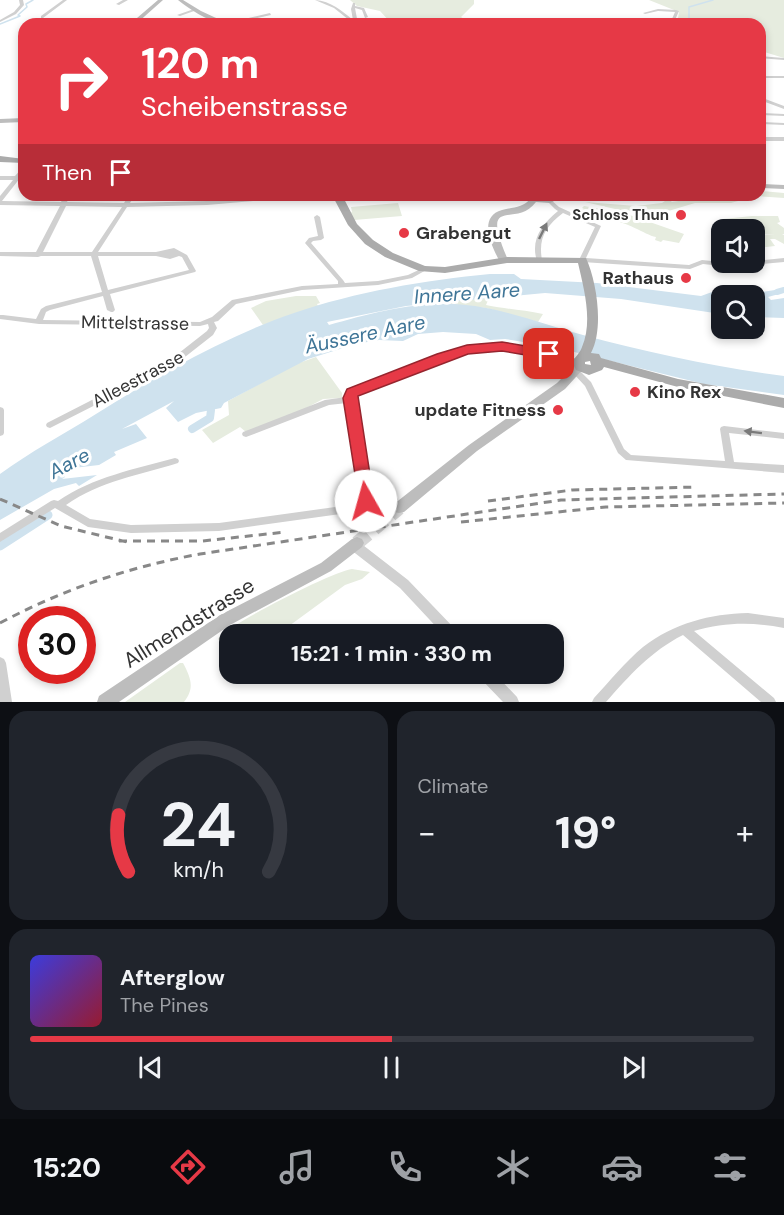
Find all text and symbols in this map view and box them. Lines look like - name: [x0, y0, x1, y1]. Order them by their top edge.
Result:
- text: 120 m: [141, 36, 259, 91]
- icon: right: [42, 42, 120, 120]
- text: Scheibenstrasse: [141, 89, 348, 124]
- icon: arrive: [104, 156, 137, 189]
- text: Then: [42, 158, 92, 187]
- place label: Schloss Thun: [572, 205, 669, 225]
- marker: Schloss Thun: [674, 208, 688, 222]
- map controls: [711, 219, 765, 339]
- button: sound: [711, 219, 765, 273]
- place label: Grabengut: [416, 221, 511, 245]
- one-way arrow: [538, 223, 547, 240]
- marker: Grabengut: [397, 226, 411, 240]
- place label: Rathaus: [602, 266, 674, 290]
- marker: Rathaus: [679, 271, 693, 285]
- water label: Innere Aare: [413, 276, 521, 310]
- button: search: [711, 285, 765, 339]
- water label: Äussere Aare: [301, 309, 428, 360]
- street label: Mittelstrasse: [81, 310, 189, 336]
- pin: [523, 328, 574, 379]
- icon: arrive: [532, 337, 565, 370]
- street label: Alleestrasse: [88, 345, 188, 413]
- place label: Kino Rex: [647, 380, 721, 404]
- marker: Kino Rex: [628, 385, 642, 399]
- place label: update Fitness: [414, 398, 546, 422]
- marker: update Fitness: [551, 403, 565, 417]
- one-way arrow: [744, 428, 763, 437]
- water label: Aare: [43, 441, 94, 485]
- position arrow: [334, 469, 398, 533]
- street label: Allmendstrasse: [118, 571, 260, 675]
- speed limit sign: 30: [18, 606, 96, 684]
- text: 15:21 · 1 min · 330 m: [291, 639, 492, 668]
- text: Climate: [418, 773, 488, 799]
- text: 24: [160, 784, 236, 865]
- text: 19°: [555, 803, 616, 862]
- text: −: [418, 811, 436, 854]
- text: +: [736, 811, 754, 854]
- text: km/h: [173, 857, 224, 885]
- text: Afterglow: [120, 963, 225, 992]
- text: The Pines: [120, 992, 209, 1018]
- icon: previous: [134, 1051, 167, 1084]
- icon: pause: [375, 1051, 408, 1084]
- icon: next: [617, 1051, 650, 1084]
- icon: directions: [167, 1146, 209, 1188]
- icon: music: [276, 1146, 318, 1188]
- icon: phone: [384, 1146, 426, 1188]
- icon: climate: [492, 1146, 534, 1188]
- icon: car: [601, 1146, 643, 1188]
- icon: filters: [709, 1146, 751, 1188]
- text: 15:20: [33, 1150, 101, 1185]

